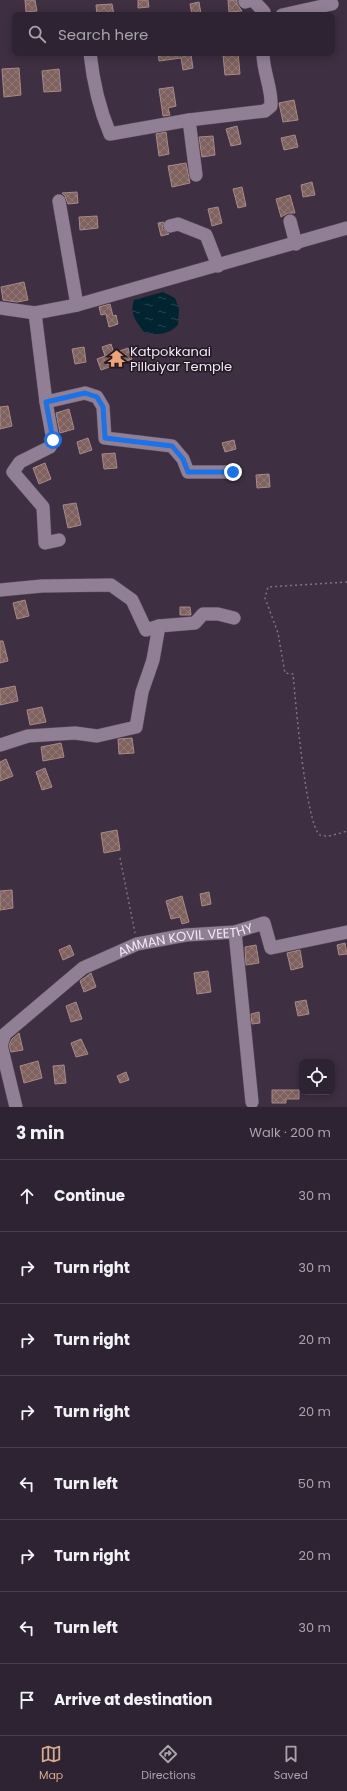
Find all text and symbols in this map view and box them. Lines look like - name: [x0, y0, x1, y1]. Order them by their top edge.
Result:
- search box: [12, 12, 335, 56]
- icon: search: [26, 23, 48, 45]
- text: Search here: [58, 24, 148, 45]
- place label: Katpokkanai Pillaiyar Temple: [130, 342, 232, 376]
- temple icon: Katpokkanai Pillaiyar Temple: [107, 348, 127, 368]
- route start: [44, 431, 62, 449]
- route end: [224, 463, 242, 481]
- street label: AMMAN KOVIL VEETHY: [114, 917, 255, 961]
- map controls: [299, 1059, 335, 1095]
- button: locate: [299, 1059, 335, 1095]
- text: 3 min: [16, 1121, 64, 1145]
- text: Walk · 200 m: [249, 1123, 331, 1142]
- icon: ahead: [16, 1185, 38, 1207]
- text: Continue: [54, 1185, 125, 1206]
- text: 30 m: [298, 1186, 331, 1205]
- icon: right: [16, 1257, 38, 1279]
- text: Turn right: [54, 1257, 130, 1278]
- text: 30 m: [298, 1258, 331, 1277]
- icon: right: [16, 1329, 38, 1351]
- text: Turn right: [54, 1329, 130, 1350]
- text: 20 m: [298, 1330, 331, 1349]
- icon: right: [16, 1401, 38, 1423]
- text: Turn right: [54, 1401, 130, 1422]
- text: 20 m: [298, 1402, 331, 1421]
- icon: left: [16, 1473, 38, 1495]
- text: Turn left: [54, 1473, 118, 1494]
- text: 50 m: [298, 1474, 331, 1493]
- icon: right: [16, 1545, 38, 1567]
- text: Turn right: [54, 1545, 130, 1566]
- text: 20 m: [298, 1546, 331, 1565]
- icon: left: [16, 1617, 38, 1639]
- text: Turn left: [54, 1617, 118, 1638]
- text: 30 m: [298, 1618, 331, 1637]
- icon: arrive: [16, 1689, 38, 1711]
- text: Arrive at destination: [54, 1689, 212, 1710]
- tab: Map: [39, 1743, 63, 1784]
- tab: Directions: [141, 1743, 196, 1784]
- tab: Saved: [274, 1743, 308, 1784]

